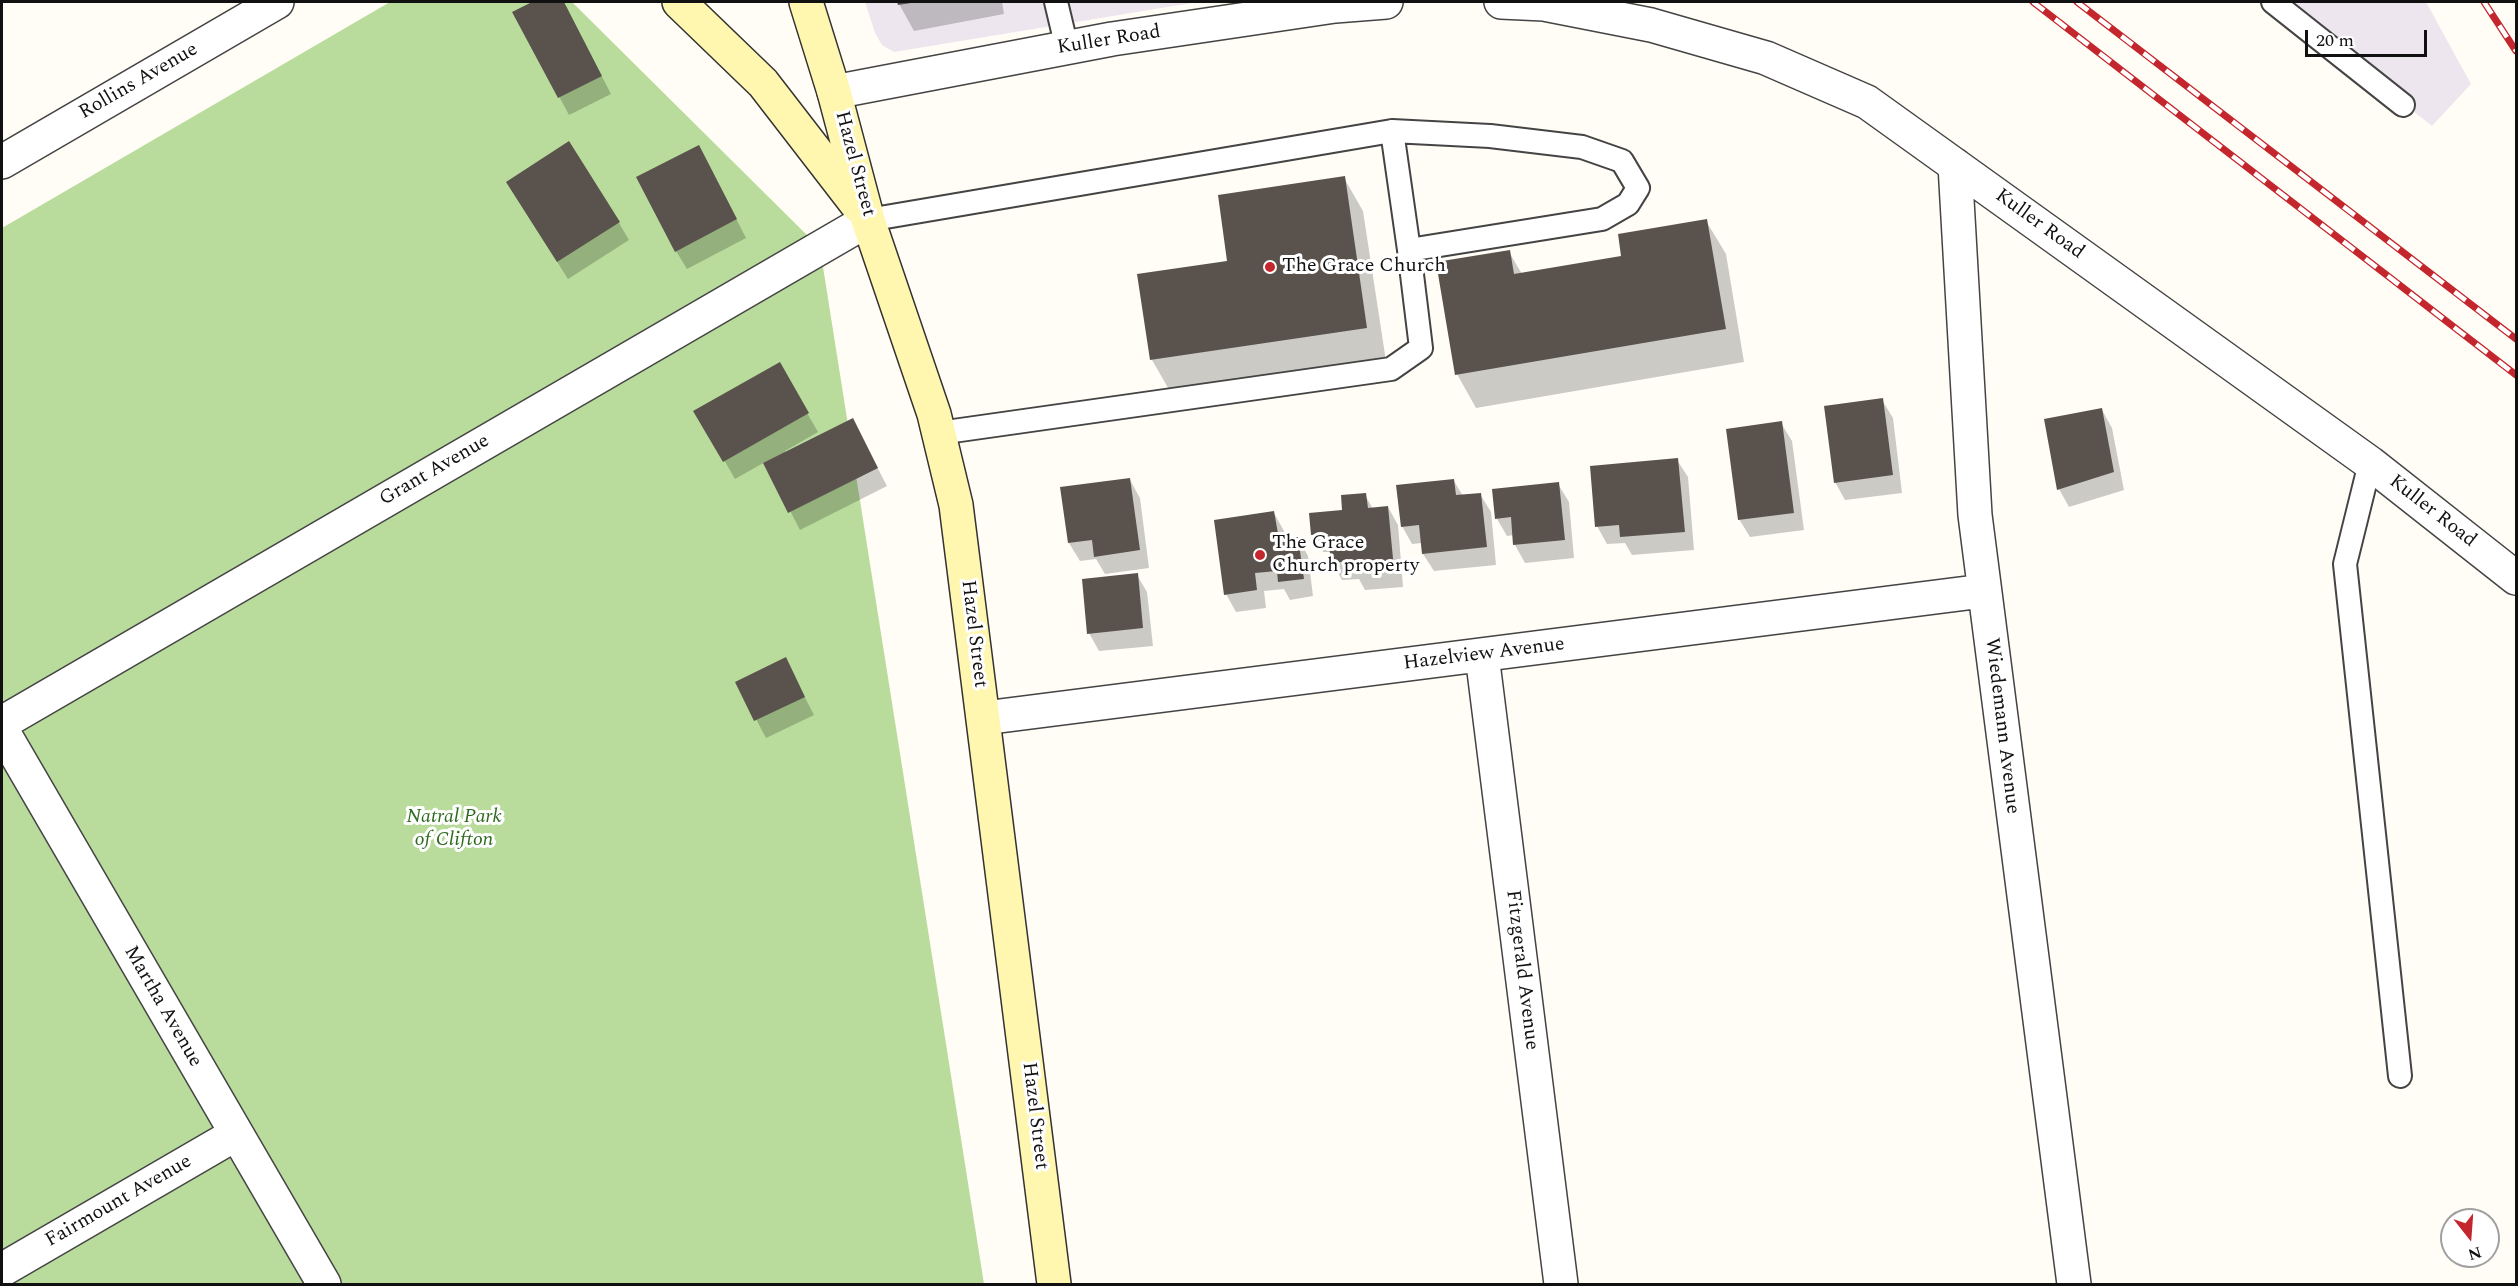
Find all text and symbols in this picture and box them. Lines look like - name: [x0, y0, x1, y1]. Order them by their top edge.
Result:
- scale bar: [2308, 18, 2430, 56]
- street label: Kuller Road: [1056, 21, 1162, 61]
- text: 20 m: [2316, 27, 2354, 54]
- street label: Rollins Avenue: [75, 38, 203, 126]
- street label: Hazel Street: [828, 109, 880, 219]
- street label: Kuller Road: [1990, 185, 2088, 265]
- place label: The Grace Church: [1282, 255, 1446, 279]
- marker: The Grace Church: [1263, 260, 1277, 274]
- street label: Grant Avenue: [376, 430, 494, 512]
- street label: Kuller Road: [2383, 470, 2481, 554]
- place label: The Grace Church property: [1272, 532, 1419, 579]
- marker: The Grace Church property: [1253, 548, 1267, 562]
- street label: Hazel Street: [954, 579, 992, 689]
- street label: Hazelview Avenue: [1402, 633, 1566, 677]
- street label: Wiedemann Avenue: [1978, 636, 2024, 816]
- park label: Natral Park of Clifton: [406, 806, 502, 853]
- street label: Fitzgerald Avenue: [1499, 888, 1543, 1052]
- street label: Martha Avenue: [118, 942, 206, 1072]
- street label: Hazel Street: [1015, 1061, 1053, 1171]
- street label: Fairmount Avenue: [42, 1150, 196, 1254]
- north arrow: [2440, 1208, 2500, 1268]
- text: N: [2465, 1240, 2484, 1267]

